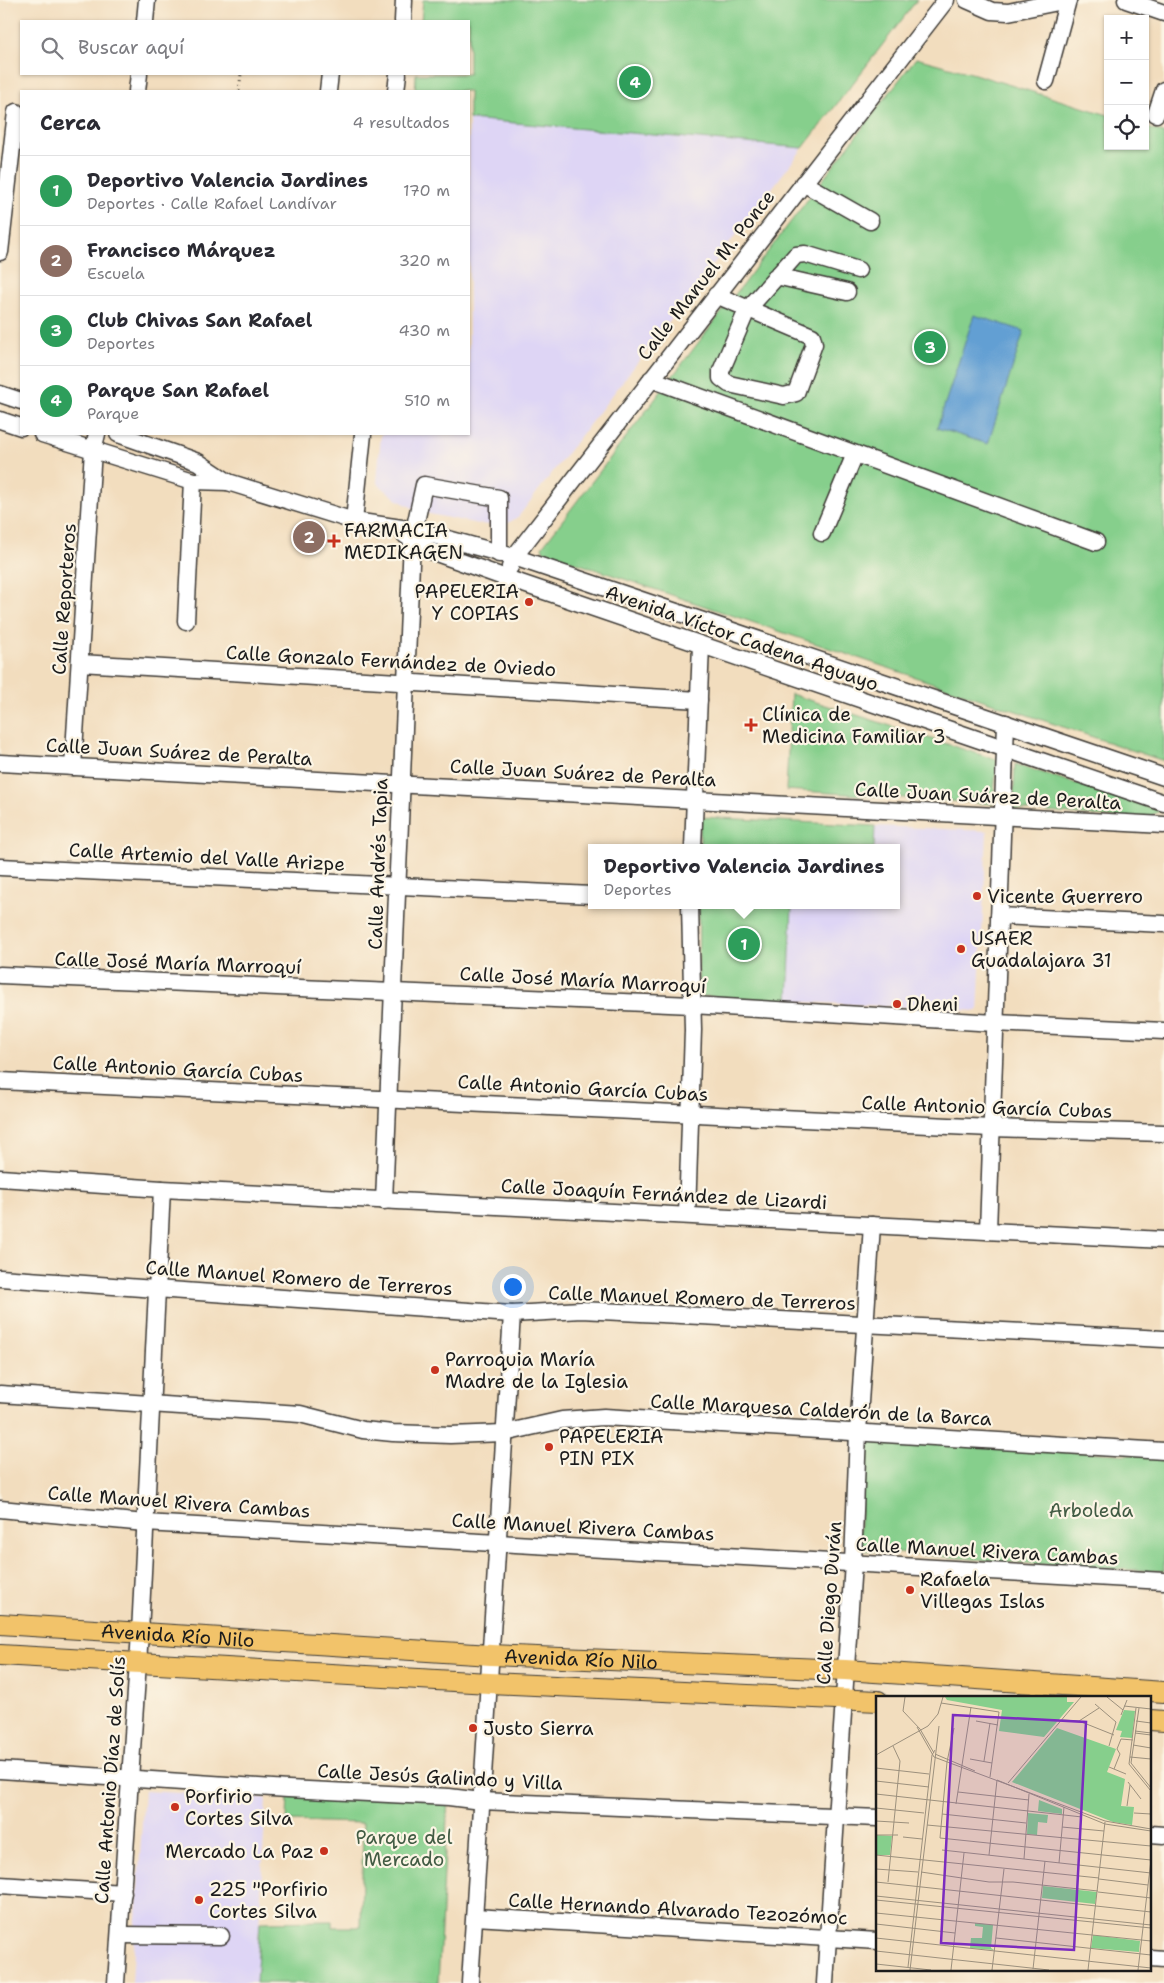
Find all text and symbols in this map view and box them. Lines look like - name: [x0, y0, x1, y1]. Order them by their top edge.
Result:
- map controls: [1104, 15, 1149, 150]
- button: +: [1104, 15, 1149, 60]
- search box: [20, 20, 470, 75]
- icon: search: [38, 34, 66, 62]
- text: Buscar aquí: [78, 35, 184, 60]
- button: −: [1104, 60, 1149, 105]
- pin: 4: [619, 63, 651, 101]
- button: locate: [1104, 105, 1149, 150]
- text: Cerca: [40, 109, 101, 137]
- text: 4 resultados: [352, 112, 450, 133]
- text: Deportivo Valencia Jardines: [87, 168, 368, 193]
- text: 1: [52, 180, 60, 201]
- text: 170 m: [403, 180, 450, 201]
- street label: Calle Manuel M. Ponce: [632, 185, 780, 365]
- text: Deportes · Calle Rafael Landívar: [87, 193, 337, 214]
- text: Francisco Márquez: [87, 238, 275, 263]
- text: 2: [50, 250, 62, 271]
- text: 320 m: [399, 250, 450, 271]
- text: Escuela: [87, 263, 145, 284]
- text: Club Chivas San Rafael: [87, 308, 312, 333]
- text: 3: [50, 320, 62, 341]
- text: 430 m: [399, 320, 450, 341]
- pin: 3: [914, 328, 946, 366]
- text: Deportes: [87, 333, 155, 354]
- text: Parque San Rafael: [87, 378, 269, 403]
- text: 4: [50, 390, 62, 411]
- text: 510 m: [404, 390, 450, 411]
- text: Parque: [87, 403, 139, 424]
- pin: 2: [293, 518, 325, 556]
- place label: FARMACIA MEDIKAGEN: [344, 518, 463, 565]
- street label: Calle Reporteros: [46, 522, 82, 676]
- marker: FARMACIA MEDIKAGEN: [328, 535, 340, 547]
- place label: PAPELERIA Y COPIAS: [414, 579, 519, 626]
- street label: Avenida Víctor Cadena Aguayo: [602, 579, 882, 697]
- marker: PAPELERIA Y COPIAS: [523, 596, 535, 608]
- street label: Calle Gonzalo Fernández de Oviedo: [225, 640, 557, 682]
- place label: Clínica de Medicina Familiar 3: [762, 702, 946, 749]
- marker: Clínica de Medicina Familiar 3: [744, 718, 758, 732]
- street label: Calle Juan Suárez de Peralta: [45, 733, 313, 771]
- street label: Calle Juan Suárez de Peralta: [449, 754, 717, 792]
- street label: Calle Juan Suárez de Peralta: [854, 777, 1122, 815]
- street label: Calle Andrés Tapia: [363, 778, 393, 950]
- street label: Calle Artemio del Valle Arizpe: [68, 837, 346, 877]
- popup: [588, 844, 900, 909]
- text: Deportivo Valencia Jardines: [604, 854, 884, 879]
- text: Deportes: [604, 879, 672, 900]
- place label: Vicente Guerrero: [987, 884, 1143, 909]
- marker: Vicente Guerrero: [971, 890, 983, 902]
- pin: 1: [728, 925, 760, 963]
- place label: USAER Guadalajara 31: [971, 926, 1112, 973]
- marker: USAER Guadalajara 31: [955, 943, 967, 955]
- street label: Calle José María Marroquí: [54, 946, 302, 980]
- street label: Calle José María Marroquí: [459, 961, 708, 999]
- place label: Dheni: [907, 992, 959, 1017]
- marker: Dheni: [891, 998, 903, 1010]
- street label: Calle Antonio García Cubas: [52, 1050, 304, 1088]
- street label: Calle Antonio García Cubas: [457, 1069, 709, 1107]
- street label: Calle Antonio García Cubas: [861, 1090, 1113, 1124]
- street label: Calle Joaquín Fernández de Lizardi: [500, 1173, 828, 1215]
- street label: Calle Manuel Romero de Terreros: [145, 1255, 453, 1301]
- your location: [500, 1274, 526, 1300]
- street label: Calle Manuel Romero de Terreros: [548, 1280, 856, 1316]
- place label: Parroquia María Madre de la Iglesia: [445, 1347, 628, 1394]
- marker: Parroquia María Madre de la Iglesia: [429, 1364, 441, 1376]
- street label: Calle Marquesa Calderón de la Barca: [650, 1389, 993, 1431]
- place label: PAPELERIA PIN PIX: [559, 1424, 664, 1471]
- marker: PAPELERIA PIN PIX: [543, 1441, 555, 1453]
- street label: Calle Manuel Rivera Cambas: [47, 1480, 311, 1524]
- park label: Arboleda: [1049, 1498, 1133, 1523]
- street label: Calle Manuel Rivera Cambas: [451, 1508, 715, 1546]
- street label: Calle Diego Durán: [811, 1520, 847, 1686]
- street label: Calle Manuel Rivera Cambas: [855, 1532, 1119, 1570]
- place label: Rafaela Villegas Islas: [920, 1567, 1045, 1614]
- marker: Rafaela Villegas Islas: [904, 1584, 916, 1596]
- street label: Avenida Río Nilo: [100, 1618, 255, 1653]
- street label: Avenida Río Nilo: [504, 1643, 658, 1675]
- street label: Calle Antonio Díaz de Solís: [89, 1655, 131, 1905]
- inset map: [876, 1696, 1152, 1970]
- place label: Justo Sierra: [483, 1716, 594, 1741]
- marker: Justo Sierra: [467, 1722, 479, 1734]
- street label: Calle Jesús Galindo y Villa: [317, 1758, 564, 1796]
- place label: Porfirio Cortes Silva: [185, 1784, 293, 1831]
- marker: Porfirio Cortes Silva: [169, 1801, 181, 1813]
- park label: Parque del Mercado: [356, 1825, 453, 1872]
- place label: Mercado La Paz: [165, 1839, 314, 1864]
- marker: Mercado La Paz: [318, 1845, 330, 1857]
- place label: 225 "Porfirio Cortes Silva: [209, 1877, 328, 1924]
- street label: Calle Hernando Alvarado Tezozómoc: [508, 1888, 848, 1930]
- marker: 225 "Porfirio Cortes Silva: [193, 1894, 205, 1906]

